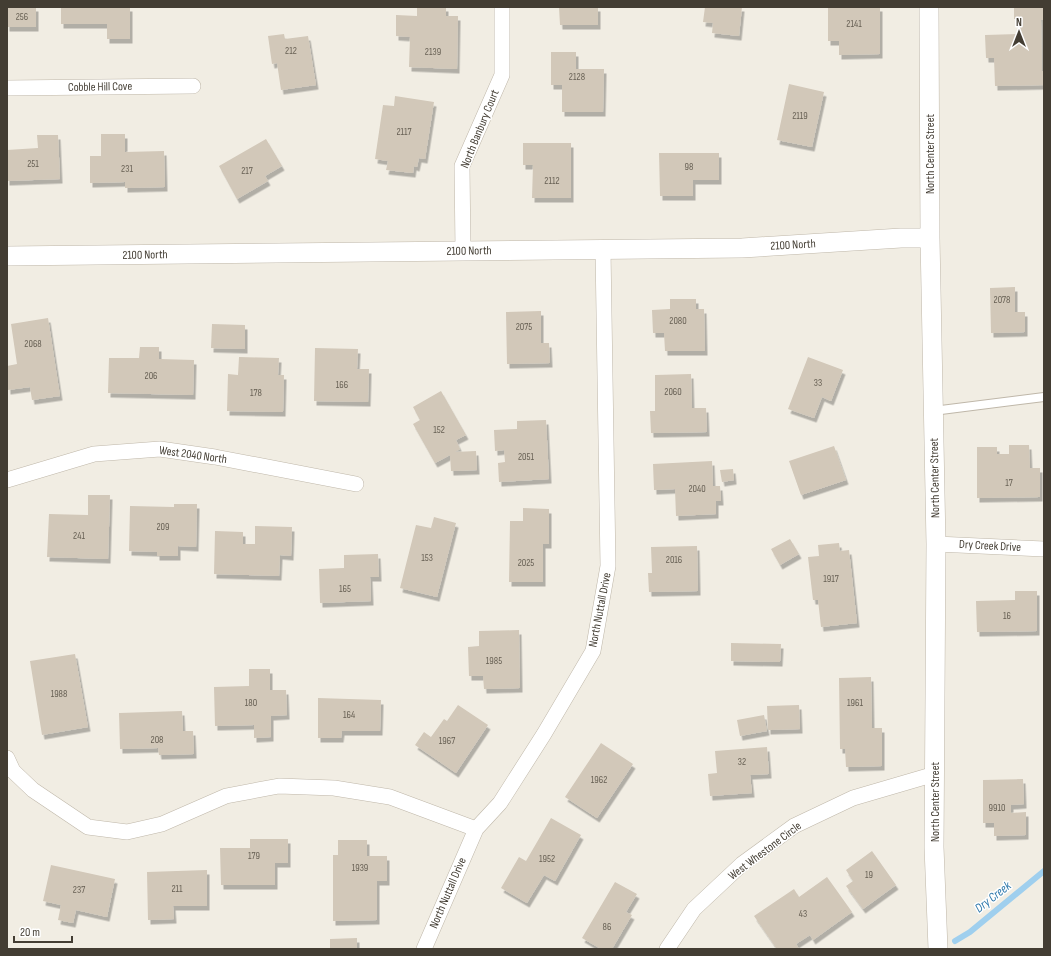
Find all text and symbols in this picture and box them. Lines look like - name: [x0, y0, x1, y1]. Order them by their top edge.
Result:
- house number: 256: [16, 11, 28, 23]
- north arrow: [999, 12, 1039, 52]
- text: N: [1016, 16, 1022, 29]
- house number: 2141: [846, 18, 862, 30]
- house number: 212: [285, 45, 297, 57]
- house number: 2139: [425, 46, 441, 58]
- house number: 2128: [569, 71, 585, 83]
- street label: Cobble Hill Cove: [68, 79, 132, 95]
- street label: North Banbury Court: [457, 87, 503, 171]
- house number: 2119: [792, 110, 808, 122]
- street label: North Center Street: [923, 114, 938, 194]
- house number: 2117: [396, 126, 412, 138]
- house number: 251: [27, 158, 39, 170]
- house number: 98: [685, 161, 693, 173]
- house number: 231: [121, 163, 133, 175]
- house number: 217: [241, 165, 253, 177]
- house number: 2112: [544, 175, 560, 187]
- street label: 2100 North: [770, 236, 816, 254]
- street label: 2100 North: [446, 243, 492, 259]
- street label: 2100 North: [122, 247, 168, 263]
- house number: 2078: [994, 294, 1010, 306]
- house number: 2080: [669, 315, 687, 327]
- house number: 2075: [516, 321, 532, 333]
- house number: 2068: [24, 338, 42, 350]
- house number: 206: [145, 370, 157, 382]
- house number: 33: [814, 377, 822, 389]
- house number: 166: [336, 379, 348, 391]
- house number: 2060: [664, 386, 682, 398]
- house number: 178: [250, 387, 262, 399]
- house number: 152: [433, 424, 445, 436]
- street label: North Center Street: [927, 437, 943, 518]
- street label: West 2040 North: [158, 443, 228, 467]
- house number: 2051: [518, 451, 535, 463]
- house number: 17: [1005, 477, 1013, 489]
- house number: 2040: [688, 483, 706, 495]
- house number: 209: [156, 521, 170, 533]
- house number: 241: [73, 530, 85, 542]
- street label: Dry Creek Drive: [959, 537, 1022, 555]
- house number: 153: [421, 552, 433, 564]
- house number: 2016: [666, 554, 682, 566]
- house number: 2025: [518, 557, 534, 569]
- street label: North Nuttall Drive: [585, 571, 615, 649]
- house number: 1917: [823, 573, 839, 585]
- house number: 165: [339, 583, 351, 595]
- house number: 16: [1003, 610, 1011, 622]
- house number: 1985: [486, 655, 502, 667]
- house number: 1988: [51, 688, 67, 700]
- house number: 180: [245, 697, 257, 709]
- house number: 1961: [847, 697, 863, 709]
- house number: 164: [343, 709, 355, 721]
- house number: 208: [151, 734, 163, 746]
- house number: 1967: [439, 735, 455, 747]
- house number: 32: [738, 756, 746, 768]
- street label: North Center Street: [928, 762, 943, 842]
- house number: 1962: [591, 774, 607, 786]
- house number: 9910: [989, 802, 1005, 814]
- street label: West Whestone Circle: [725, 818, 805, 883]
- house number: 179: [248, 850, 260, 862]
- house number: 1952: [539, 853, 555, 865]
- street label: North Nuttall Drive: [426, 855, 470, 931]
- house number: 1939: [352, 862, 368, 874]
- house number: 19: [865, 869, 873, 881]
- water label: Dry Creek: [972, 877, 1015, 916]
- house number: 211: [171, 883, 183, 895]
- house number: 237: [73, 884, 85, 896]
- house number: 43: [799, 908, 807, 920]
- scale bar: [14, 918, 72, 944]
- house number: 86: [603, 921, 611, 933]
- text: 20 m: [20, 925, 40, 940]

